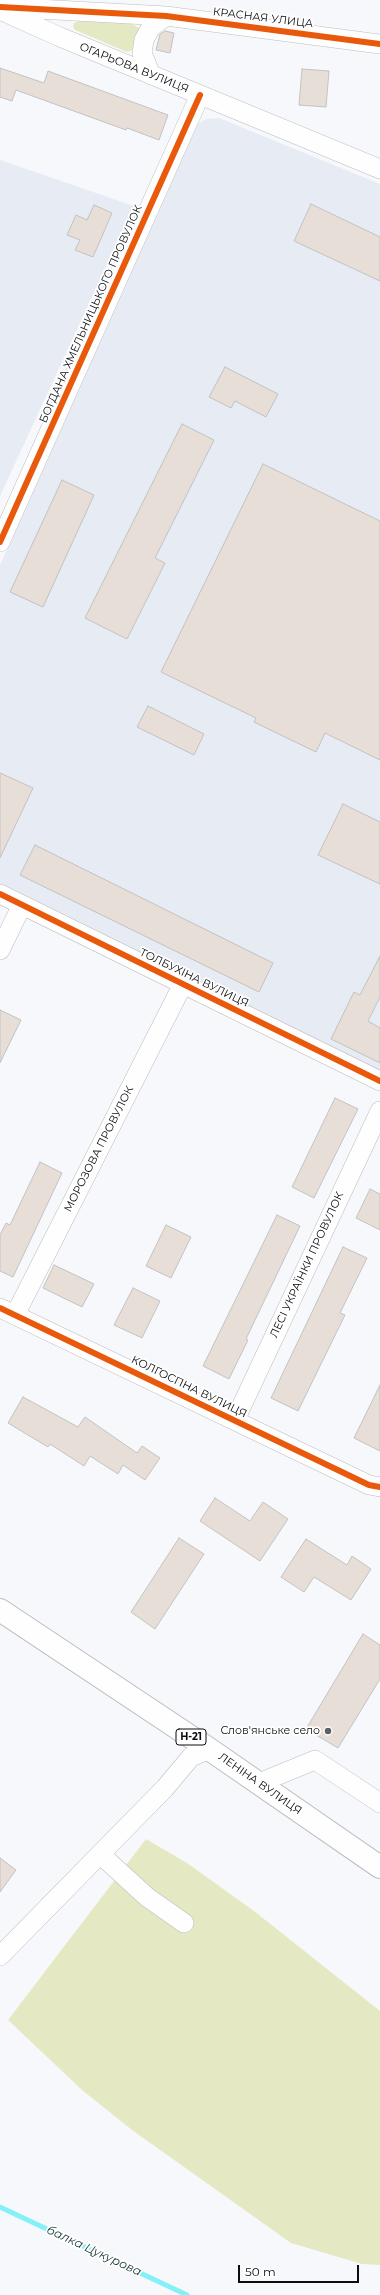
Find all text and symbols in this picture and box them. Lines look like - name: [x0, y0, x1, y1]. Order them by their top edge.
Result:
- street label: КРАСНАЯ УЛИЦА: [212, 5, 314, 31]
- street label: ОГАРЬОВА ВУЛИЦЯ: [77, 40, 191, 96]
- street label: БОГДАНА ХМЕЛЬНИЦЬКОГО ПРОВУЛОК: [37, 203, 145, 425]
- street label: ТОЛБУХІНА ВУЛИЦЯ: [137, 946, 251, 1010]
- street label: МОРОЗОВА ПРОВУЛОК: [61, 1084, 137, 1214]
- street label: ЛЕСІ УКРАЇНКИ ПРОВУЛОК: [267, 1190, 347, 1340]
- street label: КОЛГОСПНА ВУЛИЦЯ: [129, 1353, 249, 1421]
- place label: Слов'янське село: [220, 1724, 320, 1738]
- marker: Слов'янське село: [323, 1726, 333, 1736]
- road number: Н-21: [176, 1729, 206, 1745]
- street label: ЛЕНІНА ВУЛИЦЯ: [216, 1750, 304, 1818]
- water label: балка Цукурова: [44, 2223, 144, 2279]
- scale bar: [240, 2257, 361, 2283]
- text: 50 m: [245, 2264, 276, 2279]

